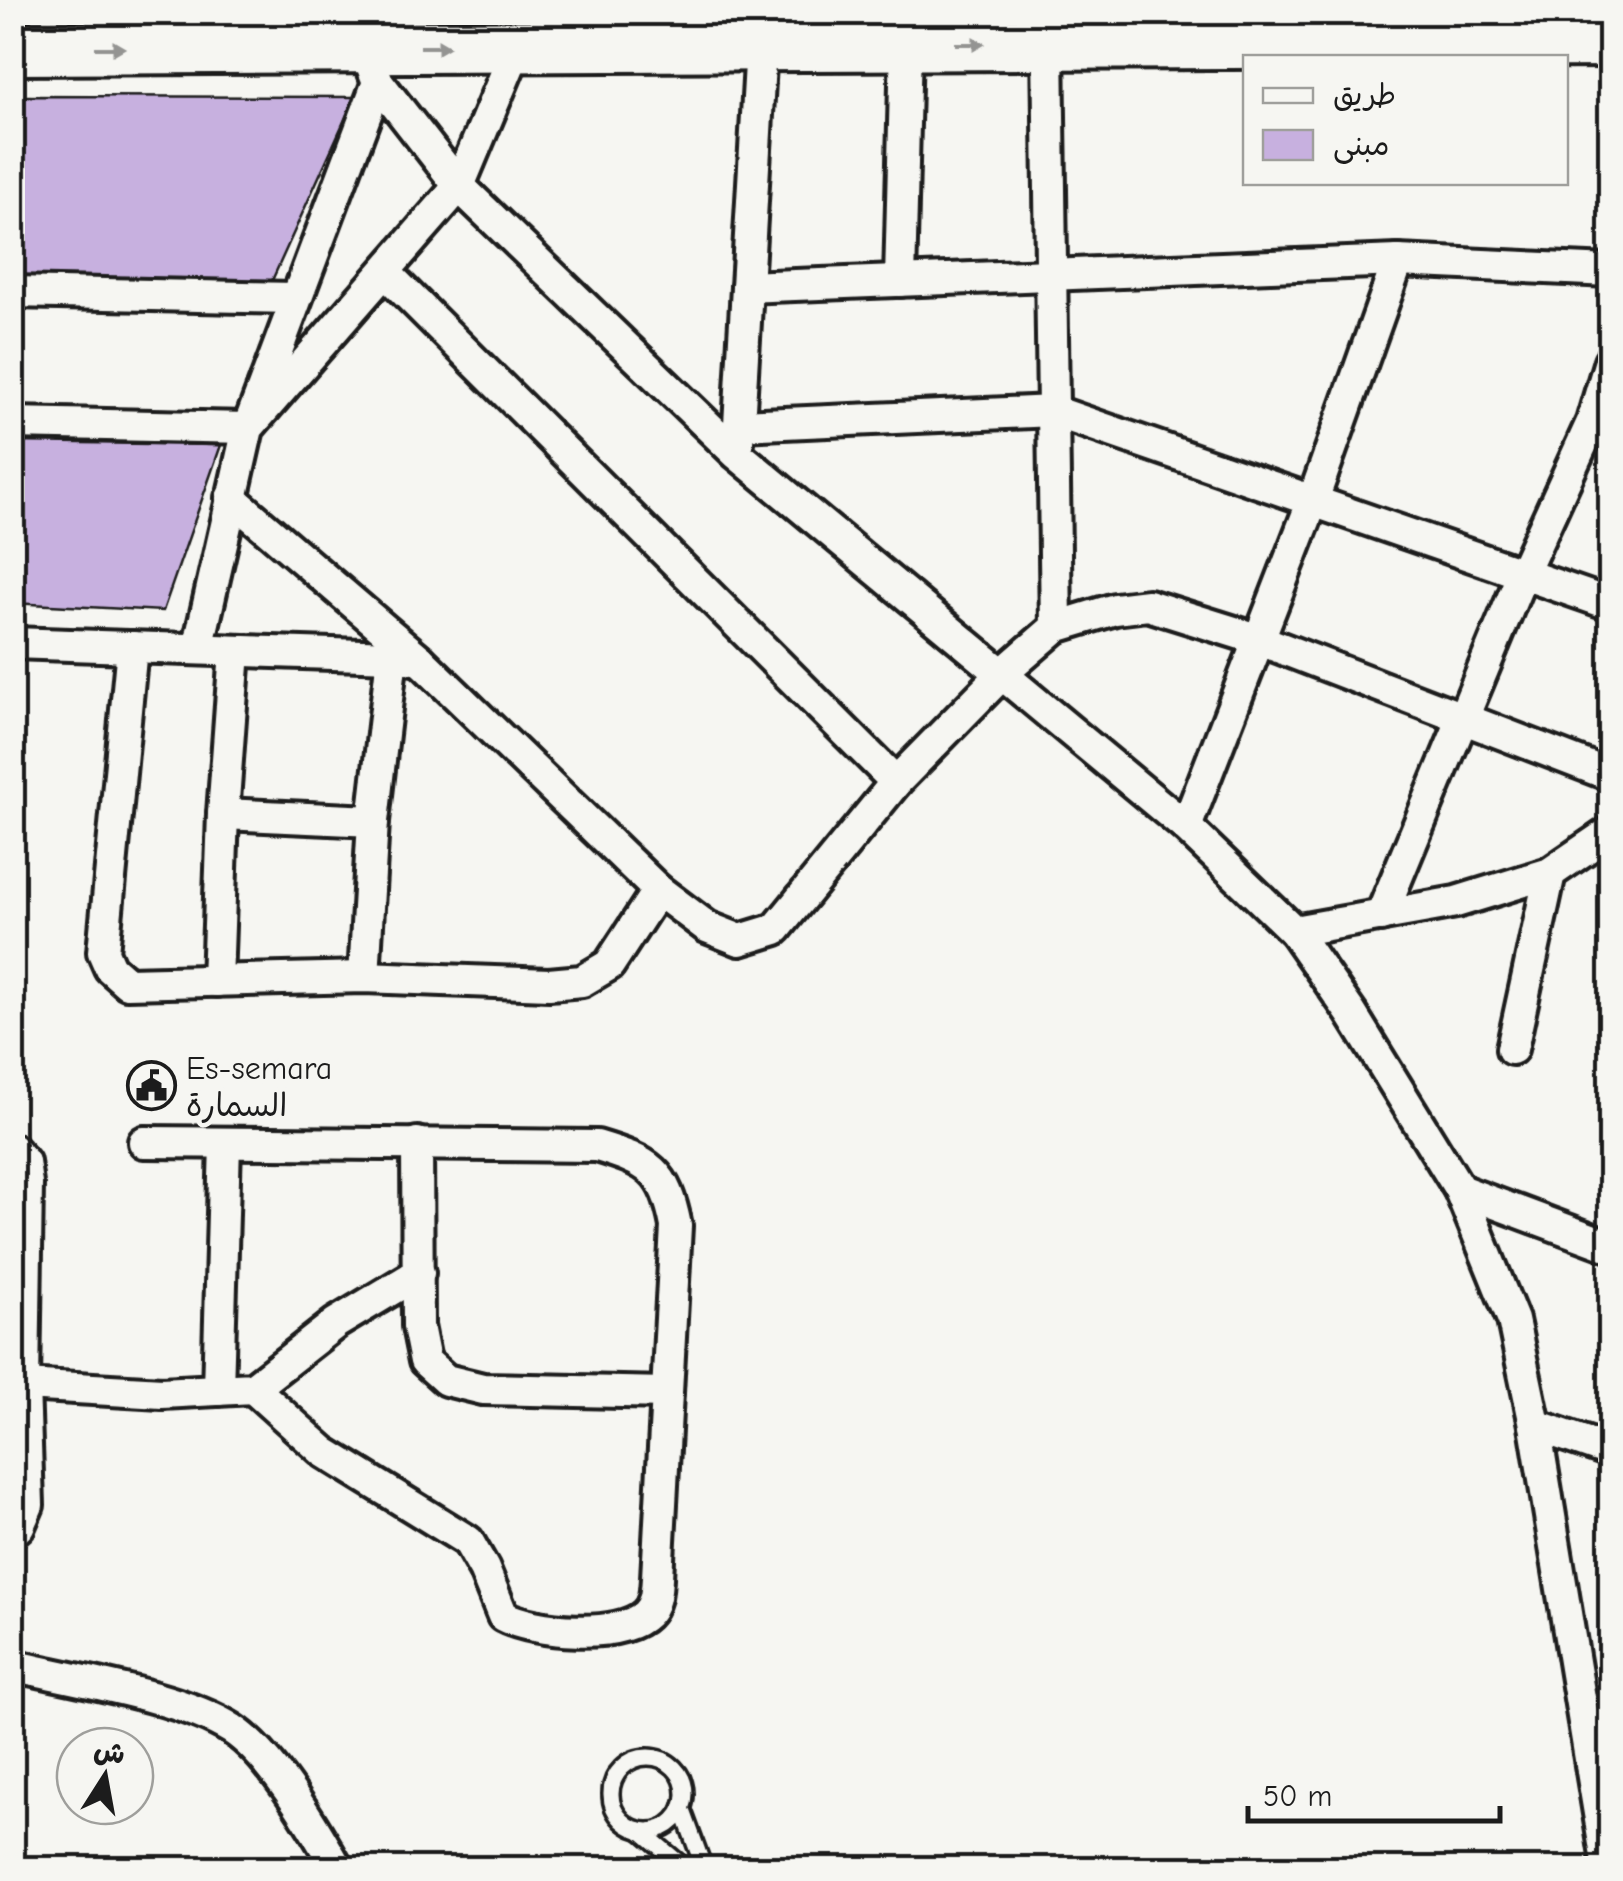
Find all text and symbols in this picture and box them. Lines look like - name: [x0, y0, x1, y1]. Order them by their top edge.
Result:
- one-way arrow: [954, 36, 986, 52]
- one-way arrow: [419, 39, 451, 55]
- one-way arrow: [94, 40, 126, 56]
- legend: [1243, 55, 1568, 185]
- text: طريق: [1333, 78, 1396, 113]
- text: مبنى: [1333, 128, 1389, 164]
- place label: Es-semara السمارة: [186, 1050, 332, 1124]
- public building icon: Es-semara السمارة: [125, 1060, 177, 1112]
- north arrow: [55, 1726, 155, 1826]
- text: ش: [91, 1734, 128, 1771]
- scale bar: [1248, 1761, 1500, 1823]
- text: 50 m: [1263, 1779, 1332, 1814]

